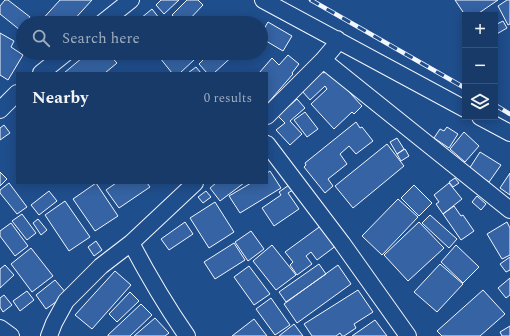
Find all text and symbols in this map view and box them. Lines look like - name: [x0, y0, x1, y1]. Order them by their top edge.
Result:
- map controls: [462, 12, 498, 120]
- button: +: [462, 12, 498, 48]
- search box: [16, 16, 268, 60]
- icon: search: [30, 27, 52, 49]
- text: Search here: [62, 27, 140, 50]
- button: −: [462, 48, 498, 84]
- button: layers: [462, 84, 498, 120]
- text: Nearby: [32, 85, 88, 111]
- text: 0 results: [204, 88, 252, 108]

